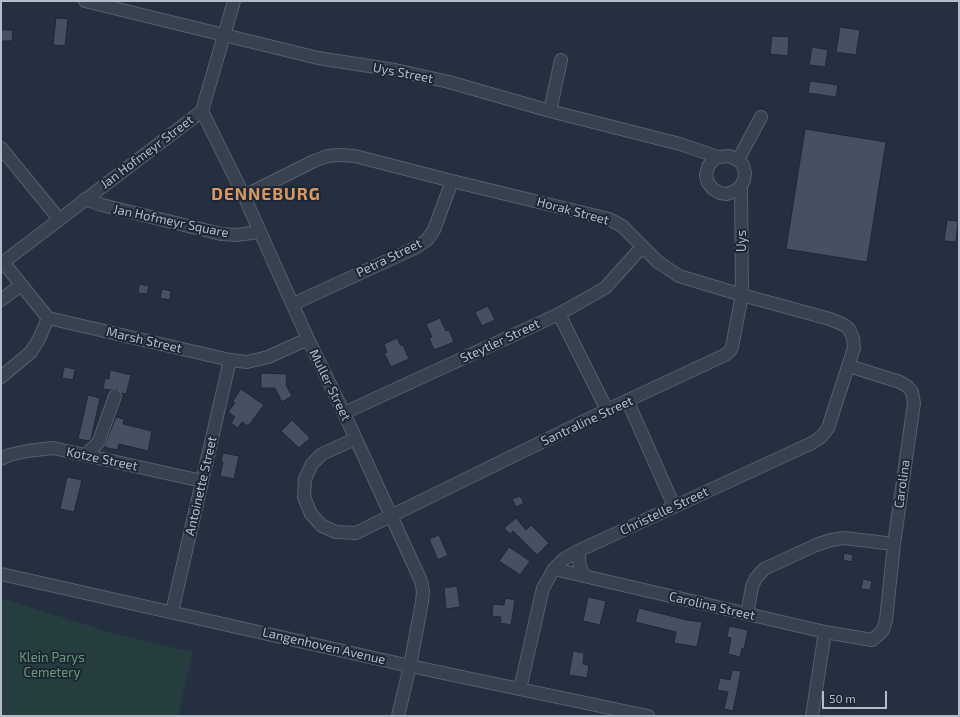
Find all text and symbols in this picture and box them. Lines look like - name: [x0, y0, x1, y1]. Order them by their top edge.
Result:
- street label: Uys Street: [371, 60, 435, 86]
- street label: Jan Hofmeyr Street: [97, 112, 197, 192]
- district label: DENNEBURG: [211, 184, 321, 204]
- street label: Horak Street: [535, 194, 611, 228]
- street label: Jan Hofmeyr Square: [112, 201, 230, 241]
- street label: Uys: [734, 230, 750, 252]
- street label: Petra Street: [354, 235, 424, 281]
- street label: Steytler Street: [458, 316, 542, 366]
- street label: Marsh Street: [105, 324, 183, 356]
- street label: Muller Street: [306, 347, 354, 423]
- street label: Santraline Street: [538, 393, 636, 449]
- street label: Antoinette Street: [182, 435, 220, 537]
- street label: Kotze Street: [65, 444, 139, 474]
- street label: Carolina: [891, 459, 913, 509]
- street label: Christelle Street: [617, 484, 711, 538]
- street label: Carolina Street: [667, 589, 757, 623]
- street label: Langenhoven Avenue: [261, 624, 387, 668]
- park label: Klein Parys Cemetery: [19, 650, 85, 681]
- scale bar: [824, 683, 889, 709]
- text: 50 m: [829, 691, 856, 705]

